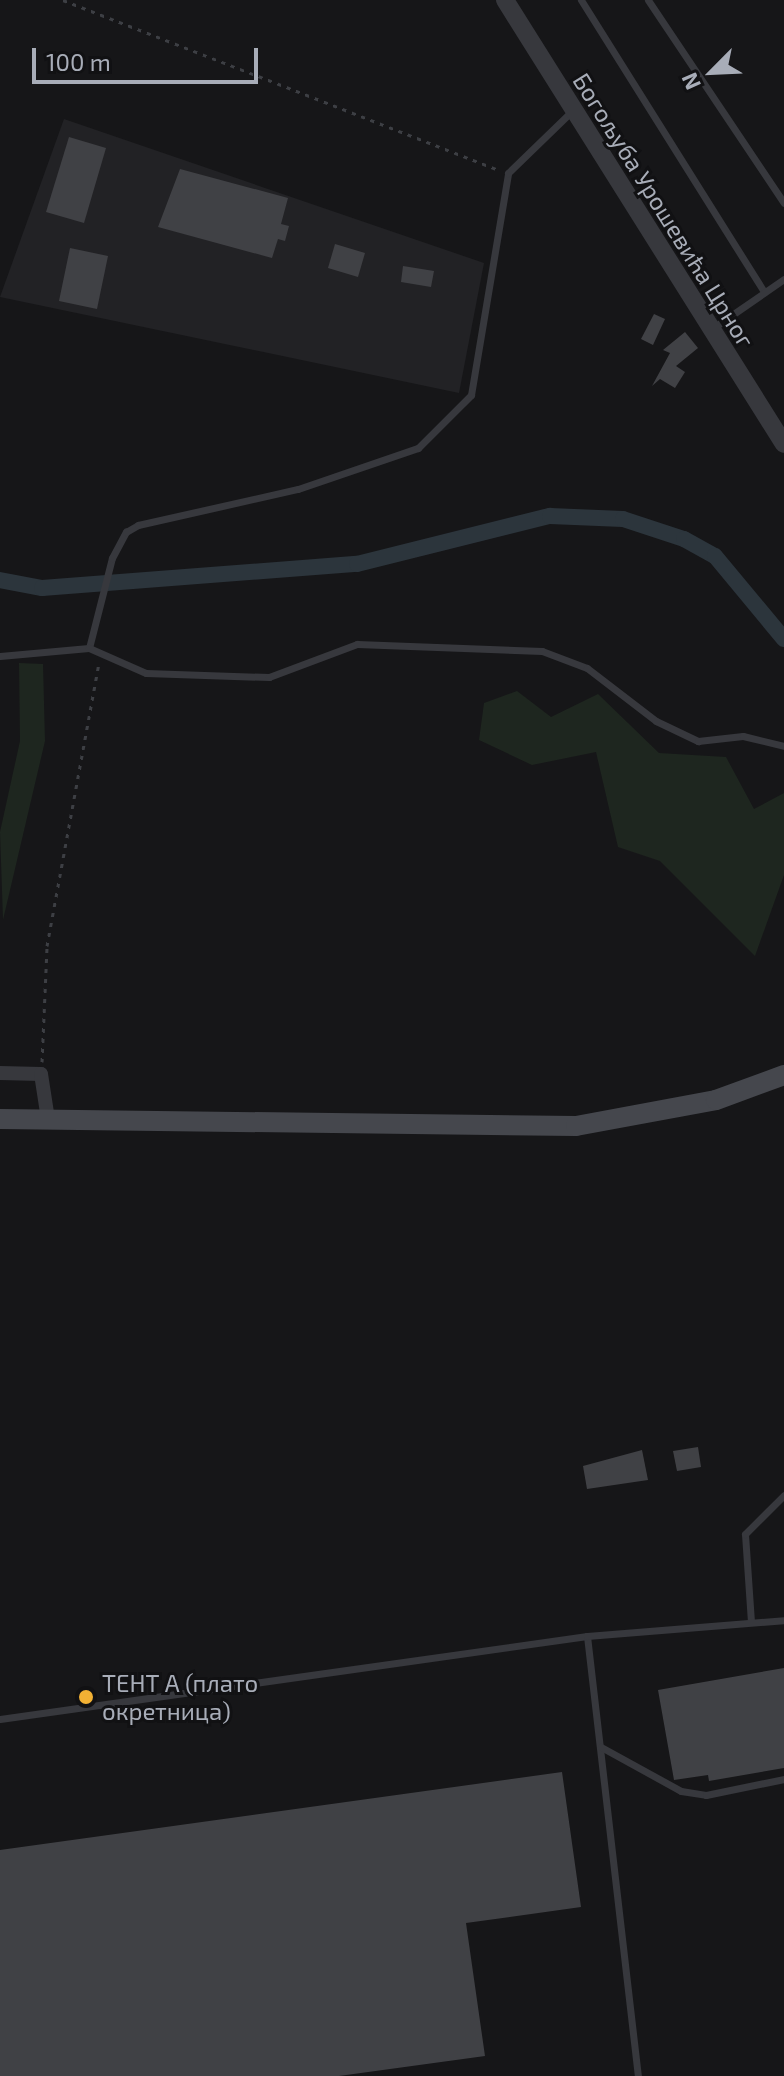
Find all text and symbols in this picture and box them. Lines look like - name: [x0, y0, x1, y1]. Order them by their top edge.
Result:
- scale bar: [36, 32, 262, 82]
- north arrow: [672, 32, 752, 112]
- text: 100 m: [46, 47, 111, 76]
- street label: Богољуба Урошевића Црног: [567, 67, 761, 353]
- text: N: [675, 69, 705, 94]
- place label: ТЕНТ А (плато окретница): [102, 1669, 258, 1725]
- marker: ТЕНТ А (плато окретница): [77, 1688, 95, 1706]

